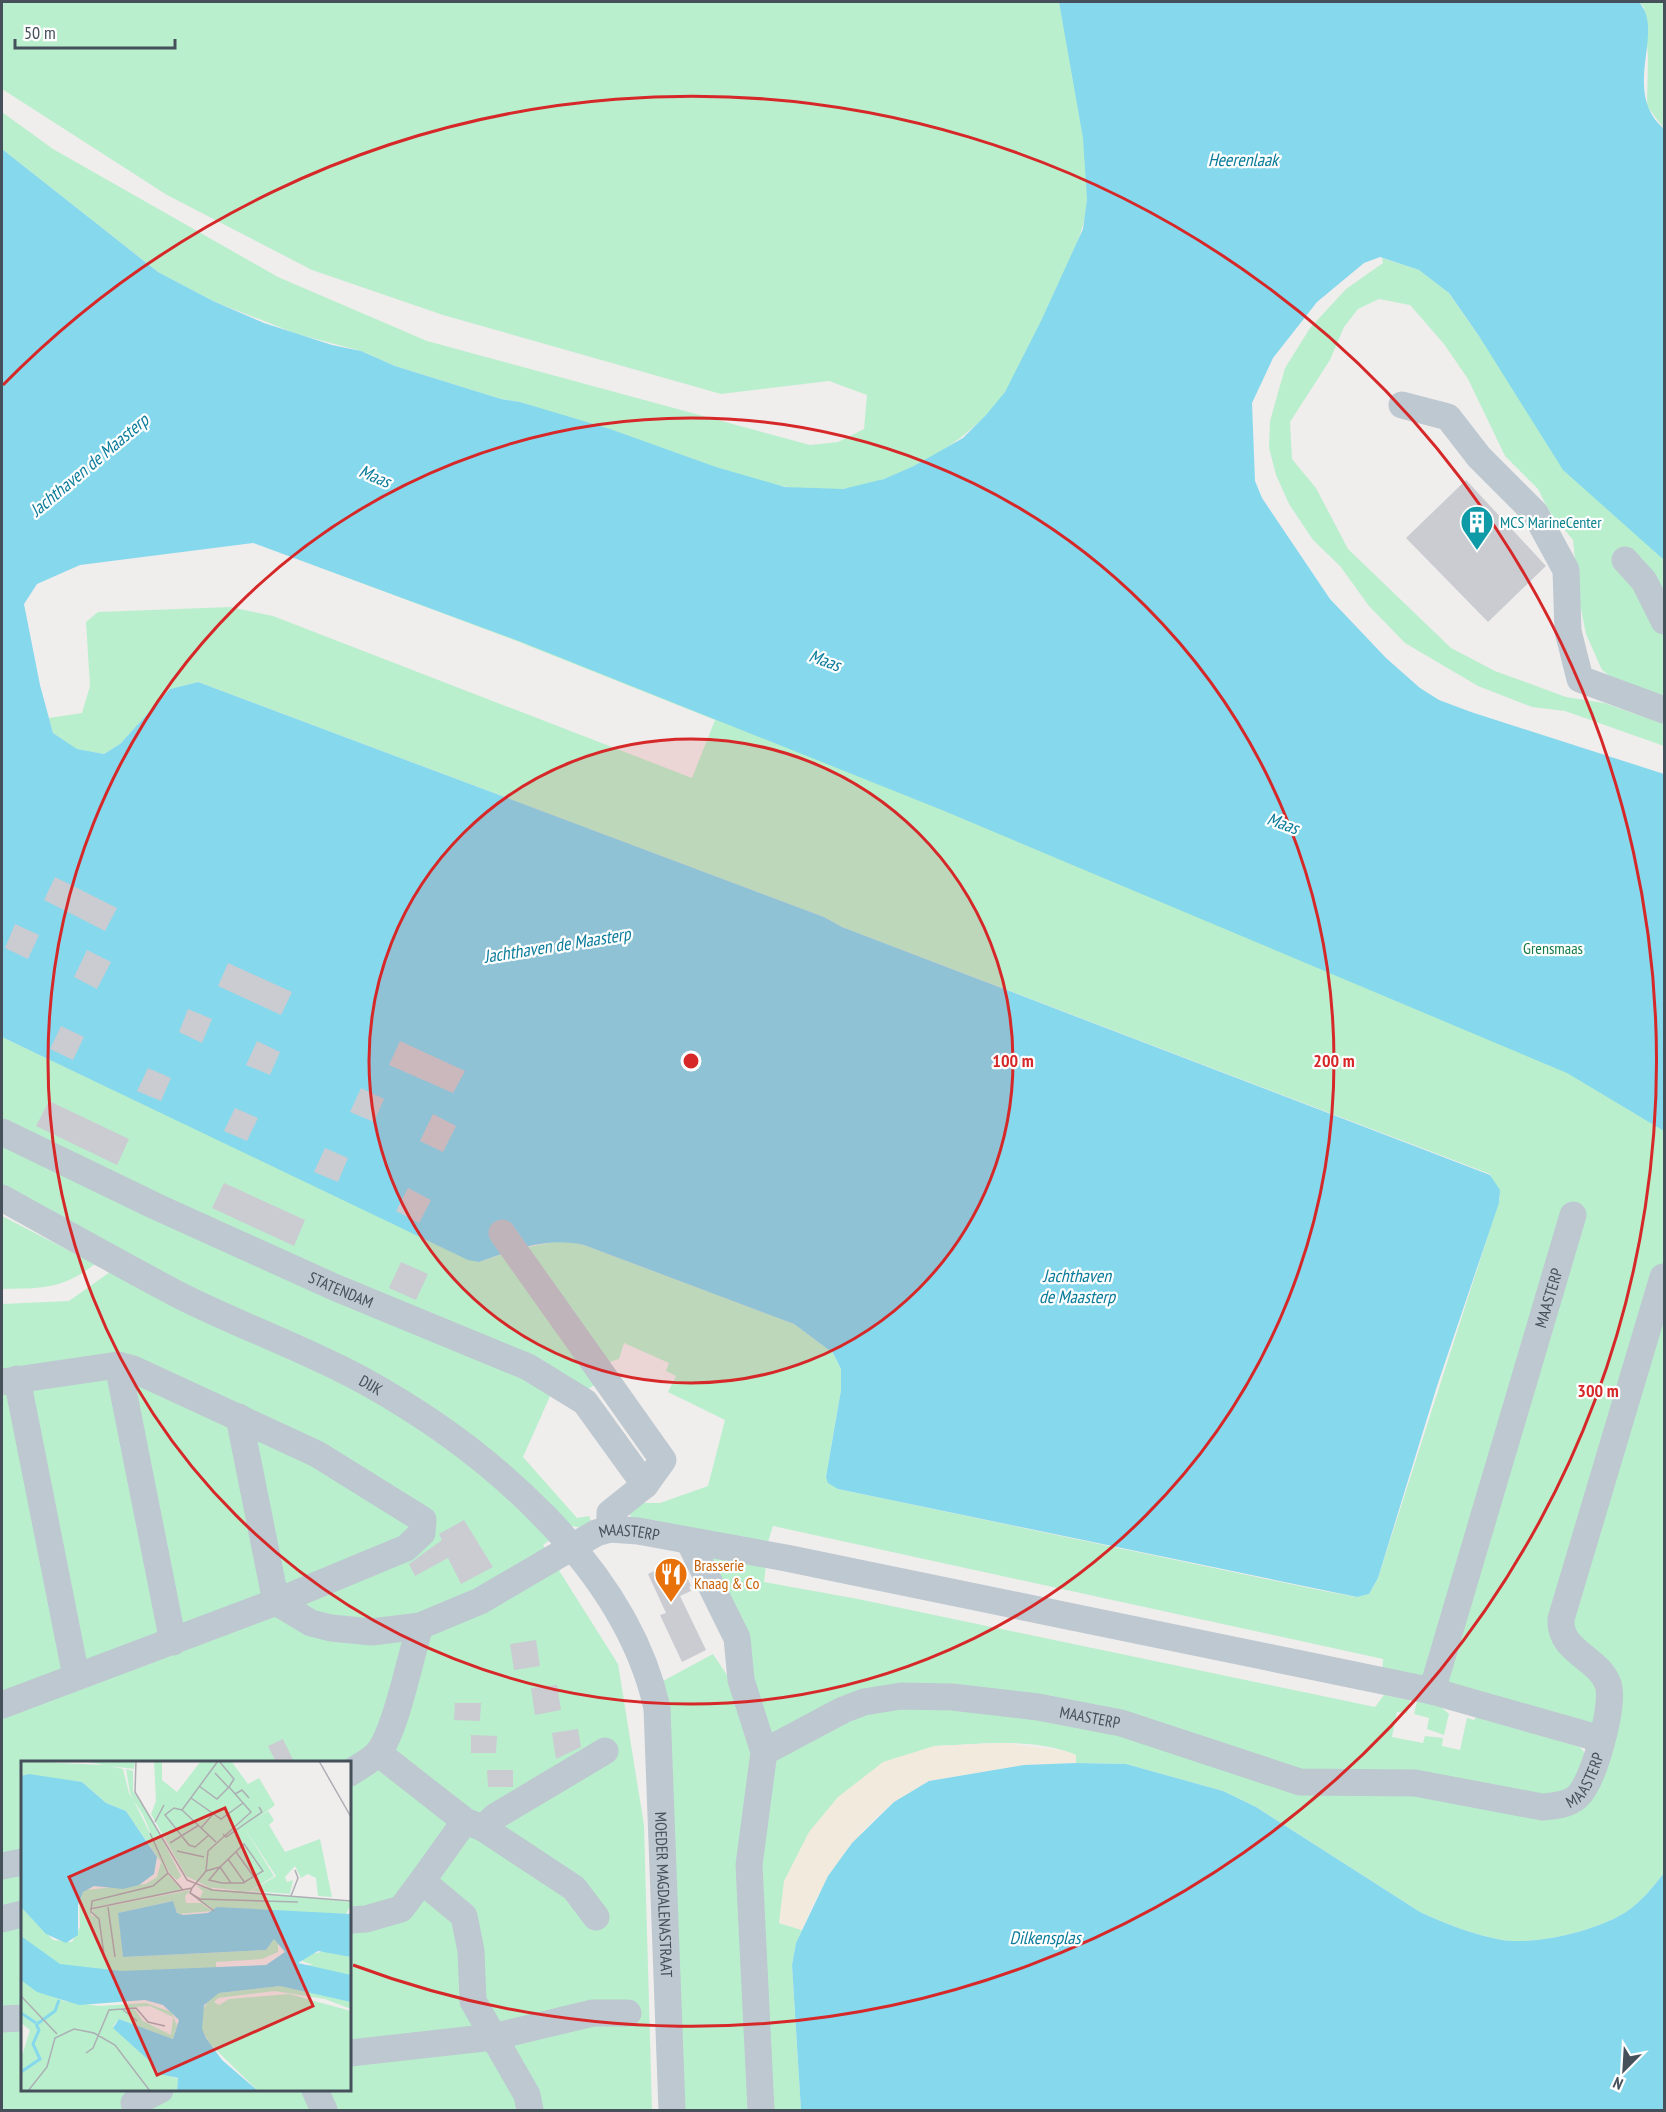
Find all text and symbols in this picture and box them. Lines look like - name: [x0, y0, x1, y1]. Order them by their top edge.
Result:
- scale bar: [15, 12, 176, 50]
- text: 50 m: [24, 21, 56, 44]
- water label: Heerenlaak: [1208, 148, 1280, 171]
- water label: Jachthaven de Maasterp: [24, 408, 154, 522]
- water label: Maas: [356, 459, 396, 494]
- building icon: MCS MarineCenter: [1459, 504, 1495, 551]
- place label: MCS MarineCenter: [1500, 512, 1602, 532]
- water label: Maas: [806, 644, 846, 677]
- water label: Maas: [1264, 807, 1304, 840]
- water label: Jachthaven de Maasterp: [481, 922, 633, 968]
- park label: Grensmaas: [1523, 938, 1583, 958]
- text: 100 m: [992, 1049, 1034, 1072]
- text: 200 m: [1313, 1049, 1355, 1072]
- centre of rings: [681, 1051, 701, 1071]
- water label: Jachthaven de Maasterp: [1039, 1264, 1116, 1308]
- street label: MAASTERP: [1530, 1266, 1567, 1330]
- street label: STATENDAM: [306, 1267, 376, 1312]
- street label: DIJK: [356, 1370, 386, 1399]
- text: 300 m: [1577, 1379, 1619, 1402]
- street label: MAASTERP: [596, 1519, 661, 1545]
- place label: Brasserie Knaag & Co: [694, 1555, 759, 1593]
- restaurant icon: Brasserie Knaag & Co: [653, 1556, 689, 1603]
- street label: MAASTERP: [1058, 1701, 1122, 1733]
- street label: MAASTERP: [1562, 1750, 1608, 1812]
- inset map: [21, 1761, 351, 2091]
- street label: MOEDER MAGDALENASTRAAT: [651, 1811, 677, 1978]
- water label: Dilkensplas: [1009, 1926, 1082, 1949]
- north arrow: [1594, 2040, 1654, 2100]
- text: N: [1610, 2073, 1626, 2095]

